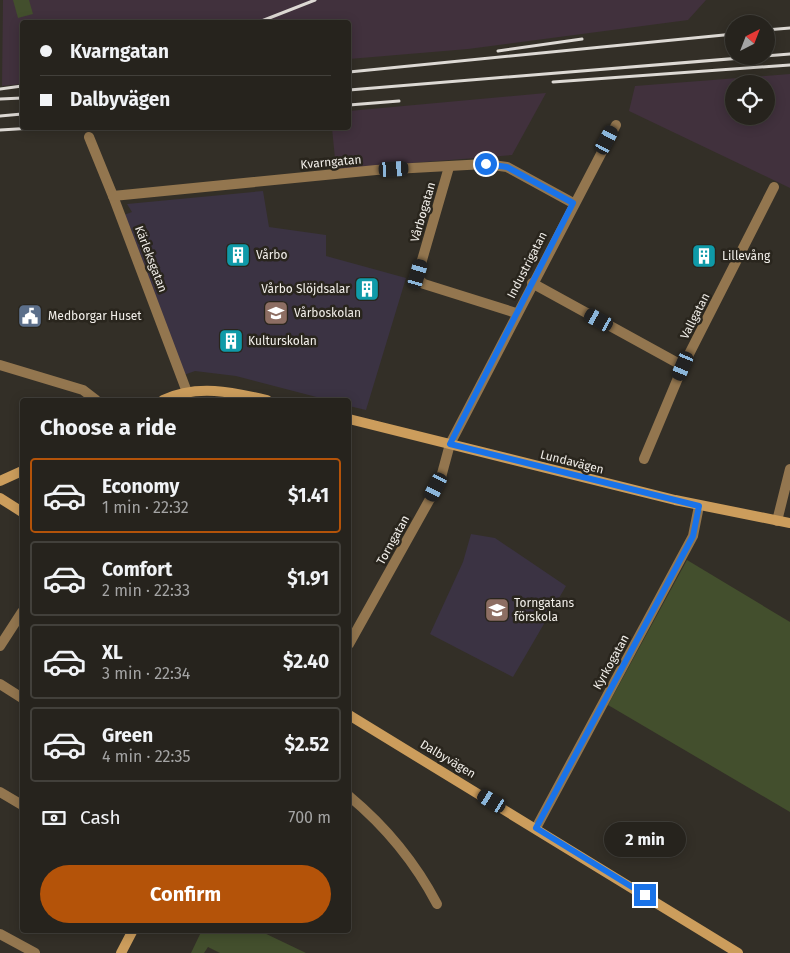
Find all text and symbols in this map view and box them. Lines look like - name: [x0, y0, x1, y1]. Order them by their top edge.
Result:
- north arrow: [725, 15, 775, 65]
- map controls: [725, 15, 775, 125]
- text: Kvarngatan: [70, 40, 169, 63]
- button: locate: [725, 75, 775, 125]
- text: Dalbyvägen: [70, 88, 170, 111]
- car: [593, 123, 620, 157]
- street label: Kvarngatan: [300, 152, 362, 172]
- route start: [475, 153, 497, 175]
- car: [378, 161, 409, 177]
- street label: Vårbogatan: [408, 180, 438, 244]
- street label: Kärleksgatan: [132, 224, 170, 294]
- street label: Industrigatan: [504, 229, 550, 301]
- building icon: Vårbo: [225, 242, 251, 268]
- building icon: Lillevång: [691, 243, 717, 269]
- place label: Vårbo: [256, 248, 288, 262]
- place label: Lillevång: [722, 249, 771, 263]
- car: [406, 258, 429, 290]
- building icon: Vårbo Slöjdsalar: [354, 276, 380, 302]
- place label: Vårbo Slöjdsalar: [261, 282, 350, 296]
- street label: Vallgatan: [677, 291, 713, 341]
- school or university icon: Vårboskolan: [263, 300, 289, 326]
- public building icon: Medborgar Huset: [17, 303, 43, 329]
- place label: Vårboskolan: [294, 306, 361, 320]
- car: [582, 306, 615, 334]
- place label: Medborgar Huset: [48, 309, 142, 323]
- building icon: Kulturskolan: [218, 328, 244, 354]
- place label: Kulturskolan: [248, 334, 317, 348]
- car: [670, 349, 695, 383]
- text: Choose a ride: [40, 414, 176, 441]
- street label: Lundavägen: [539, 447, 605, 477]
- car: [422, 470, 449, 504]
- icon: car: [42, 473, 87, 518]
- text: Economy: [102, 475, 179, 498]
- text: $1.41: [288, 484, 329, 507]
- text: 1 min · 22:32: [102, 498, 189, 517]
- street label: Torngatan: [374, 513, 412, 567]
- icon: car: [42, 556, 87, 601]
- text: Comfort: [102, 558, 172, 581]
- text: $1.91: [287, 567, 329, 590]
- text: 2 min · 22:33: [102, 581, 190, 600]
- place label: Torngatans förskola: [514, 596, 575, 624]
- school or university icon: Torngatans förskola: [484, 597, 510, 623]
- street label: Kyrkogatan: [590, 632, 632, 692]
- icon: car: [42, 639, 87, 684]
- text: XL: [102, 641, 123, 664]
- text: $2.40: [283, 650, 329, 673]
- text: 3 min · 22:34: [102, 664, 190, 683]
- icon: car: [42, 722, 87, 767]
- text: Green: [102, 724, 153, 747]
- text: $2.52: [284, 733, 329, 756]
- street label: Dalbyvägen: [418, 737, 478, 781]
- text: 4 min · 22:35: [102, 747, 191, 766]
- car: [475, 787, 508, 815]
- icon: cash: [40, 804, 68, 832]
- text: Cash: [80, 806, 121, 829]
- text: 700 m: [288, 808, 331, 827]
- callout: 2 min: [604, 822, 686, 858]
- text: 2 min: [625, 830, 665, 849]
- button: Confirm: [40, 865, 331, 923]
- route end: [634, 884, 656, 906]

